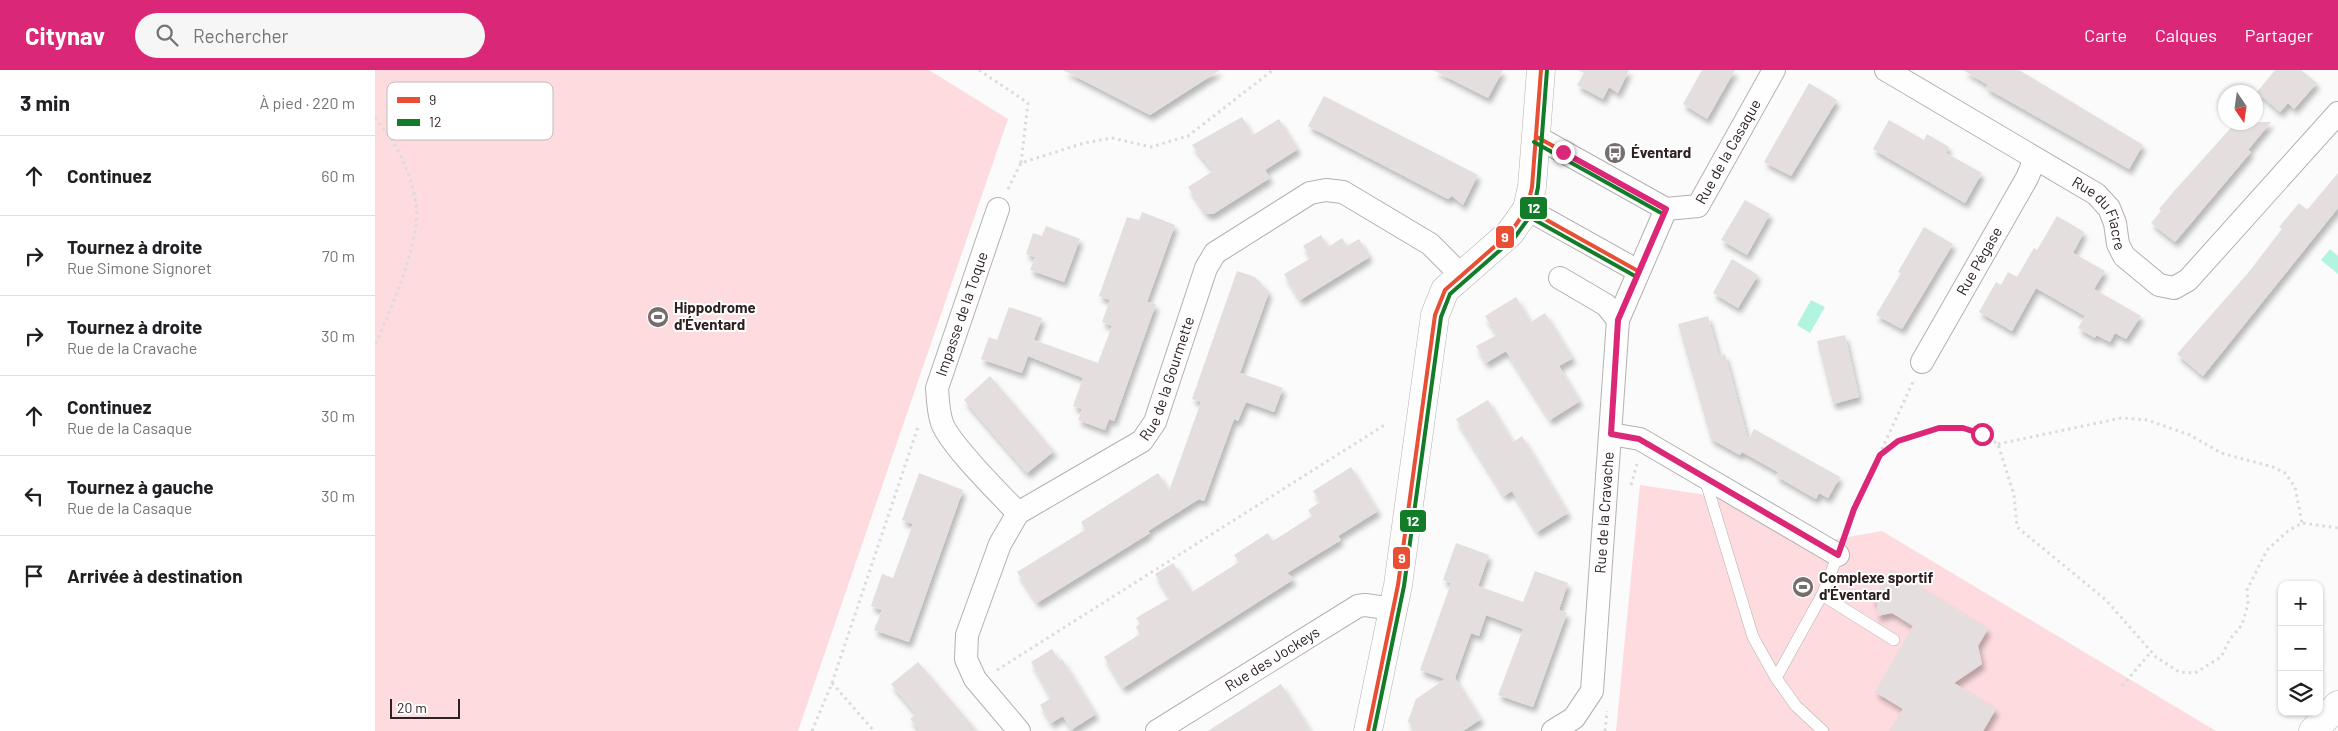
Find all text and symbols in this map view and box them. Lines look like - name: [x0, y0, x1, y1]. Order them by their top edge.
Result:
- search box: [135, 13, 485, 58]
- text: Citynav: [25, 21, 105, 50]
- icon: search: [153, 21, 181, 49]
- text: Rechercher: [193, 24, 289, 47]
- text: Carte: [2084, 24, 2127, 46]
- text: Calques: [2155, 24, 2217, 46]
- text: Partager: [2245, 24, 2313, 46]
- legend: [387, 82, 553, 140]
- north arrow: [2218, 85, 2263, 130]
- text: 3 min: [20, 90, 70, 115]
- text: 9: [429, 91, 436, 108]
- text: À pied · 220 m: [260, 93, 355, 112]
- street label: Rue de la Casaque: [1691, 96, 1764, 207]
- text: 12: [429, 113, 441, 130]
- route end: [1552, 141, 1575, 164]
- bus stop icon: Éventard: [1603, 141, 1627, 165]
- place label: Éventard: [1631, 143, 1691, 161]
- icon: ahead: [20, 162, 48, 190]
- text: Continuez: [67, 164, 151, 187]
- text: 60 m: [321, 166, 355, 185]
- street label: Rue du Fiacre: [2069, 172, 2130, 253]
- line badge: 12: [1519, 196, 1548, 220]
- text: 12: [1528, 199, 1541, 216]
- street label: Rue Pégase: [1952, 223, 2005, 298]
- line badge: 9: [1495, 225, 1515, 249]
- text: 9: [1501, 228, 1509, 245]
- text: Tournez à droite: [67, 235, 203, 258]
- icon: right: [20, 242, 48, 270]
- text: 70 m: [322, 246, 355, 265]
- street label: Impasse de la Toque: [931, 249, 991, 378]
- text: Rue Simone Signoret: [67, 258, 212, 277]
- place label: Hippodrome d'Éventard: [674, 298, 756, 333]
- sports icon: Hippodrome d'Éventard: [646, 305, 670, 329]
- street label: Rue de la Gourmette: [1135, 314, 1197, 444]
- text: Tournez à droite: [67, 315, 203, 338]
- icon: right: [20, 322, 48, 350]
- text: 30 m: [321, 326, 355, 345]
- text: Rue de la Cravache: [67, 338, 197, 357]
- text: Continuez: [67, 395, 151, 418]
- icon: ahead: [20, 402, 48, 430]
- text: 30 m: [321, 406, 355, 425]
- text: Rue de la Casaque: [67, 418, 192, 437]
- route start: [1971, 423, 1994, 446]
- street label: Rue de la Cravache: [1590, 451, 1617, 574]
- text: Tournez à gauche: [67, 475, 214, 498]
- icon: left: [20, 482, 48, 510]
- text: 30 m: [321, 486, 355, 505]
- text: Rue de la Casaque: [67, 498, 192, 517]
- line badge: 12: [1399, 509, 1427, 533]
- text: 12: [1407, 512, 1420, 529]
- line badge: 9: [1392, 546, 1411, 570]
- text: 9: [1398, 549, 1406, 566]
- icon: arrive: [20, 562, 48, 590]
- text: Arrivée à destination: [67, 564, 243, 587]
- place label: Complexe sportif d'Éventard: [1819, 568, 1933, 603]
- sports icon: Complexe sportif d'Éventard: [1791, 575, 1815, 599]
- map controls: [2278, 581, 2323, 716]
- button: +: [2278, 581, 2323, 626]
- street label: Rue des Jockeys: [1221, 622, 1323, 694]
- button: −: [2278, 626, 2323, 671]
- button: layers: [2278, 671, 2323, 716]
- scale bar: [390, 696, 460, 719]
- text: 20 m: [397, 699, 427, 716]

